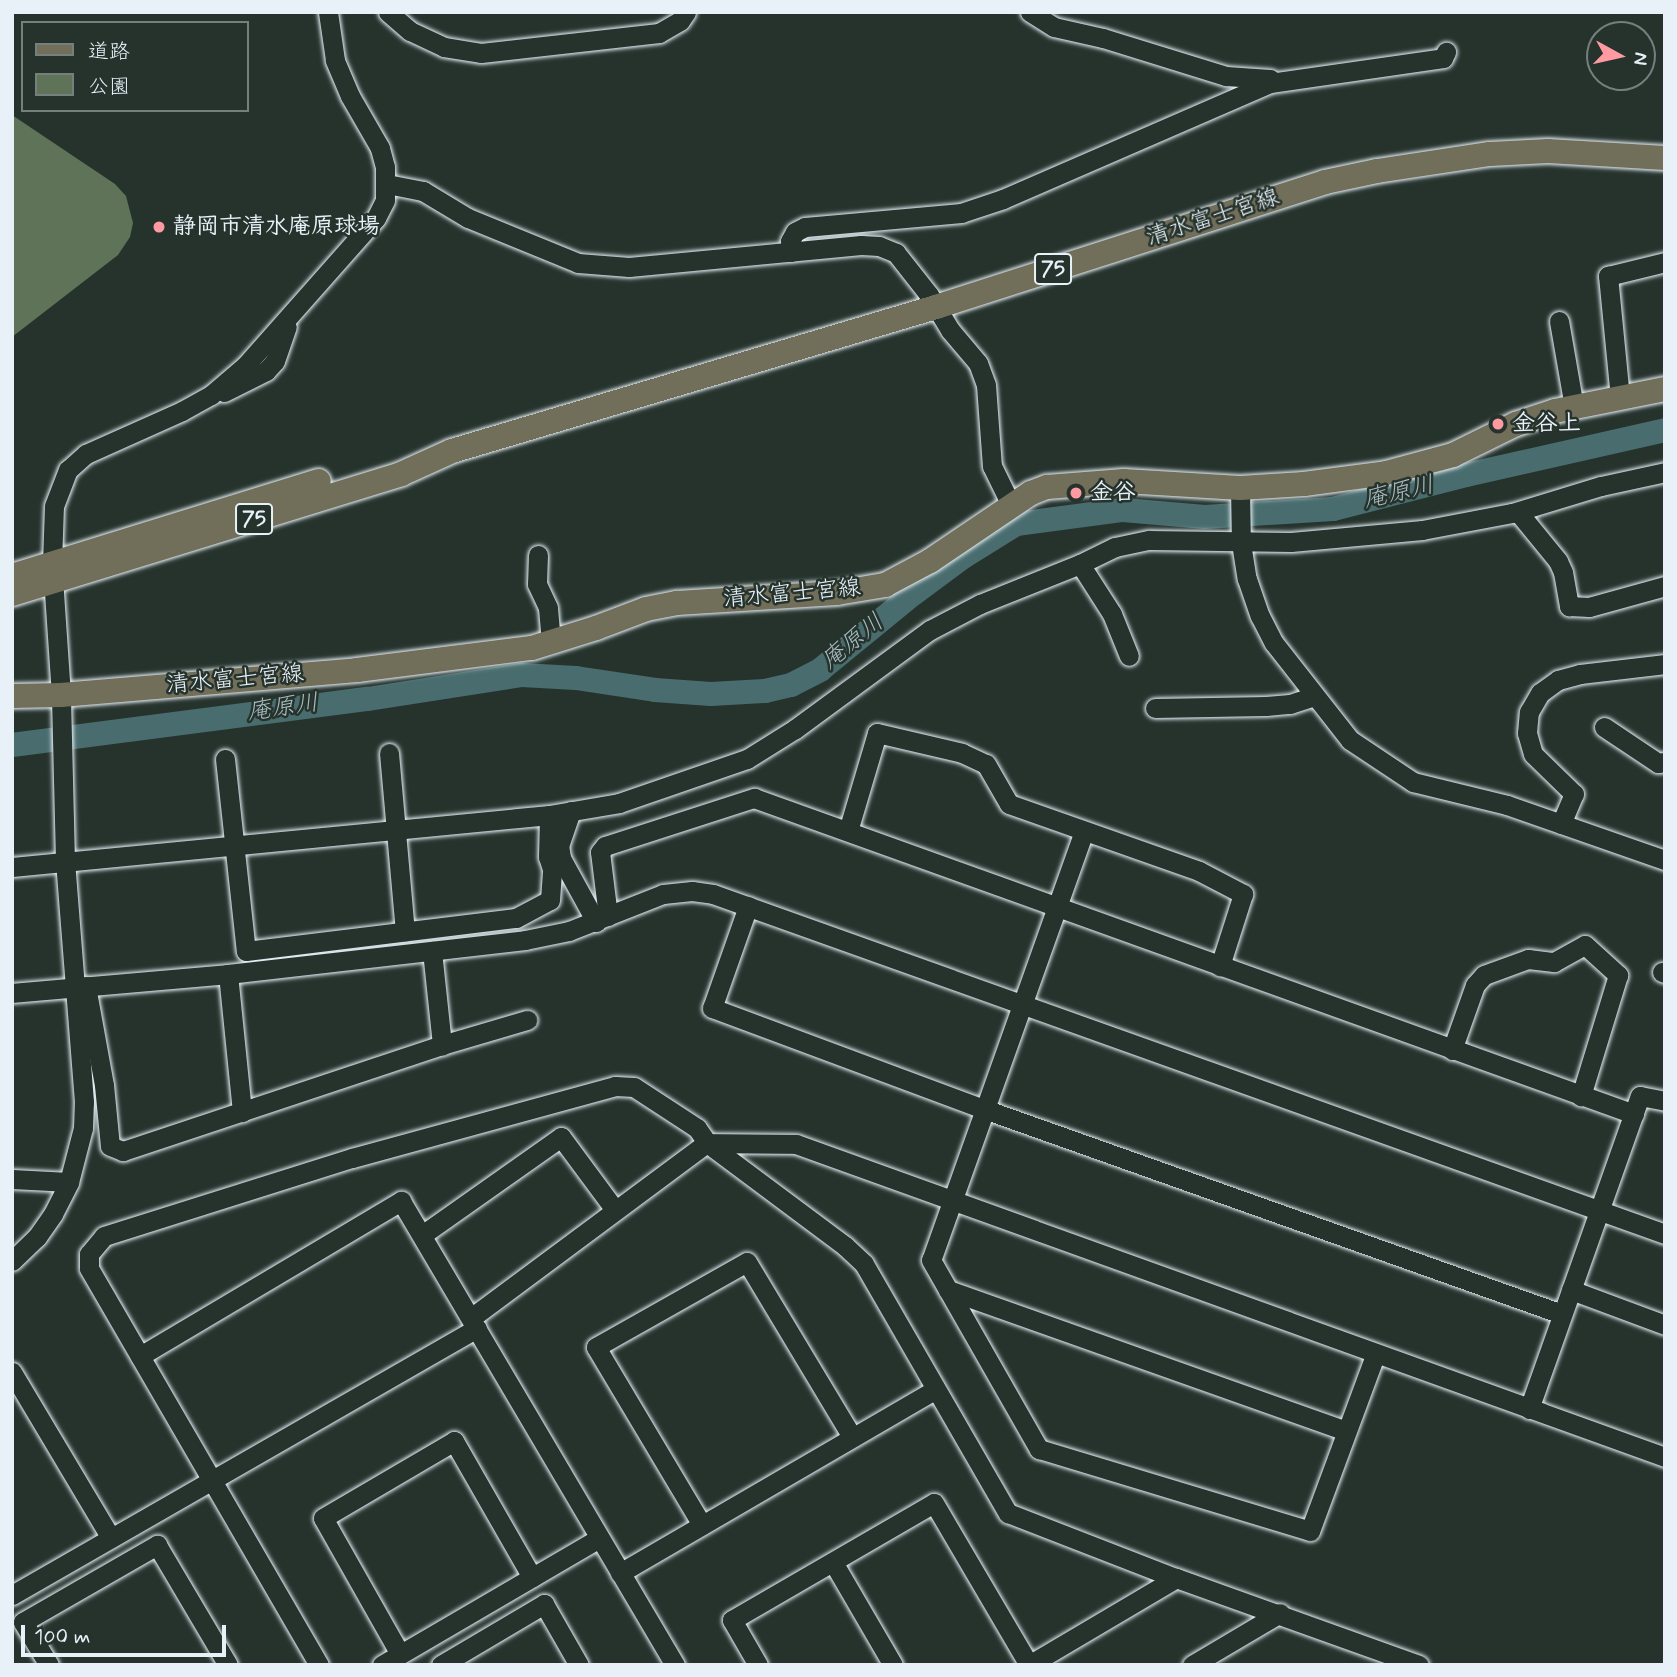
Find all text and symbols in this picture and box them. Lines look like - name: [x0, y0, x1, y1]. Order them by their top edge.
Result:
- legend: [21, 21, 248, 112]
- north arrow: [1586, 21, 1656, 91]
- text: 道路: [88, 38, 130, 66]
- text: N: [1627, 51, 1654, 67]
- text: 公園: [88, 73, 130, 101]
- street label: 清水富士宮線: [1143, 184, 1283, 252]
- place label: 静岡市清水庵原球場: [173, 213, 380, 241]
- marker: 静岡市清水庵原球場: [151, 219, 167, 235]
- road number: 75: [1034, 252, 1072, 286]
- place label: 金谷上: [1512, 410, 1581, 438]
- marker: 金谷上: [1490, 416, 1506, 432]
- water label: 庵原川: [1361, 471, 1437, 515]
- place label: 金谷: [1090, 479, 1136, 507]
- marker: 金谷: [1068, 485, 1084, 501]
- road number: 75: [235, 502, 273, 536]
- street label: 清水富士宮線: [722, 574, 862, 614]
- water label: 庵原川: [816, 608, 890, 676]
- street label: 清水富士宮線: [165, 660, 305, 700]
- water label: 庵原川: [245, 689, 321, 727]
- scale bar: [24, 1610, 229, 1654]
- text: 100 m: [34, 1623, 90, 1651]

